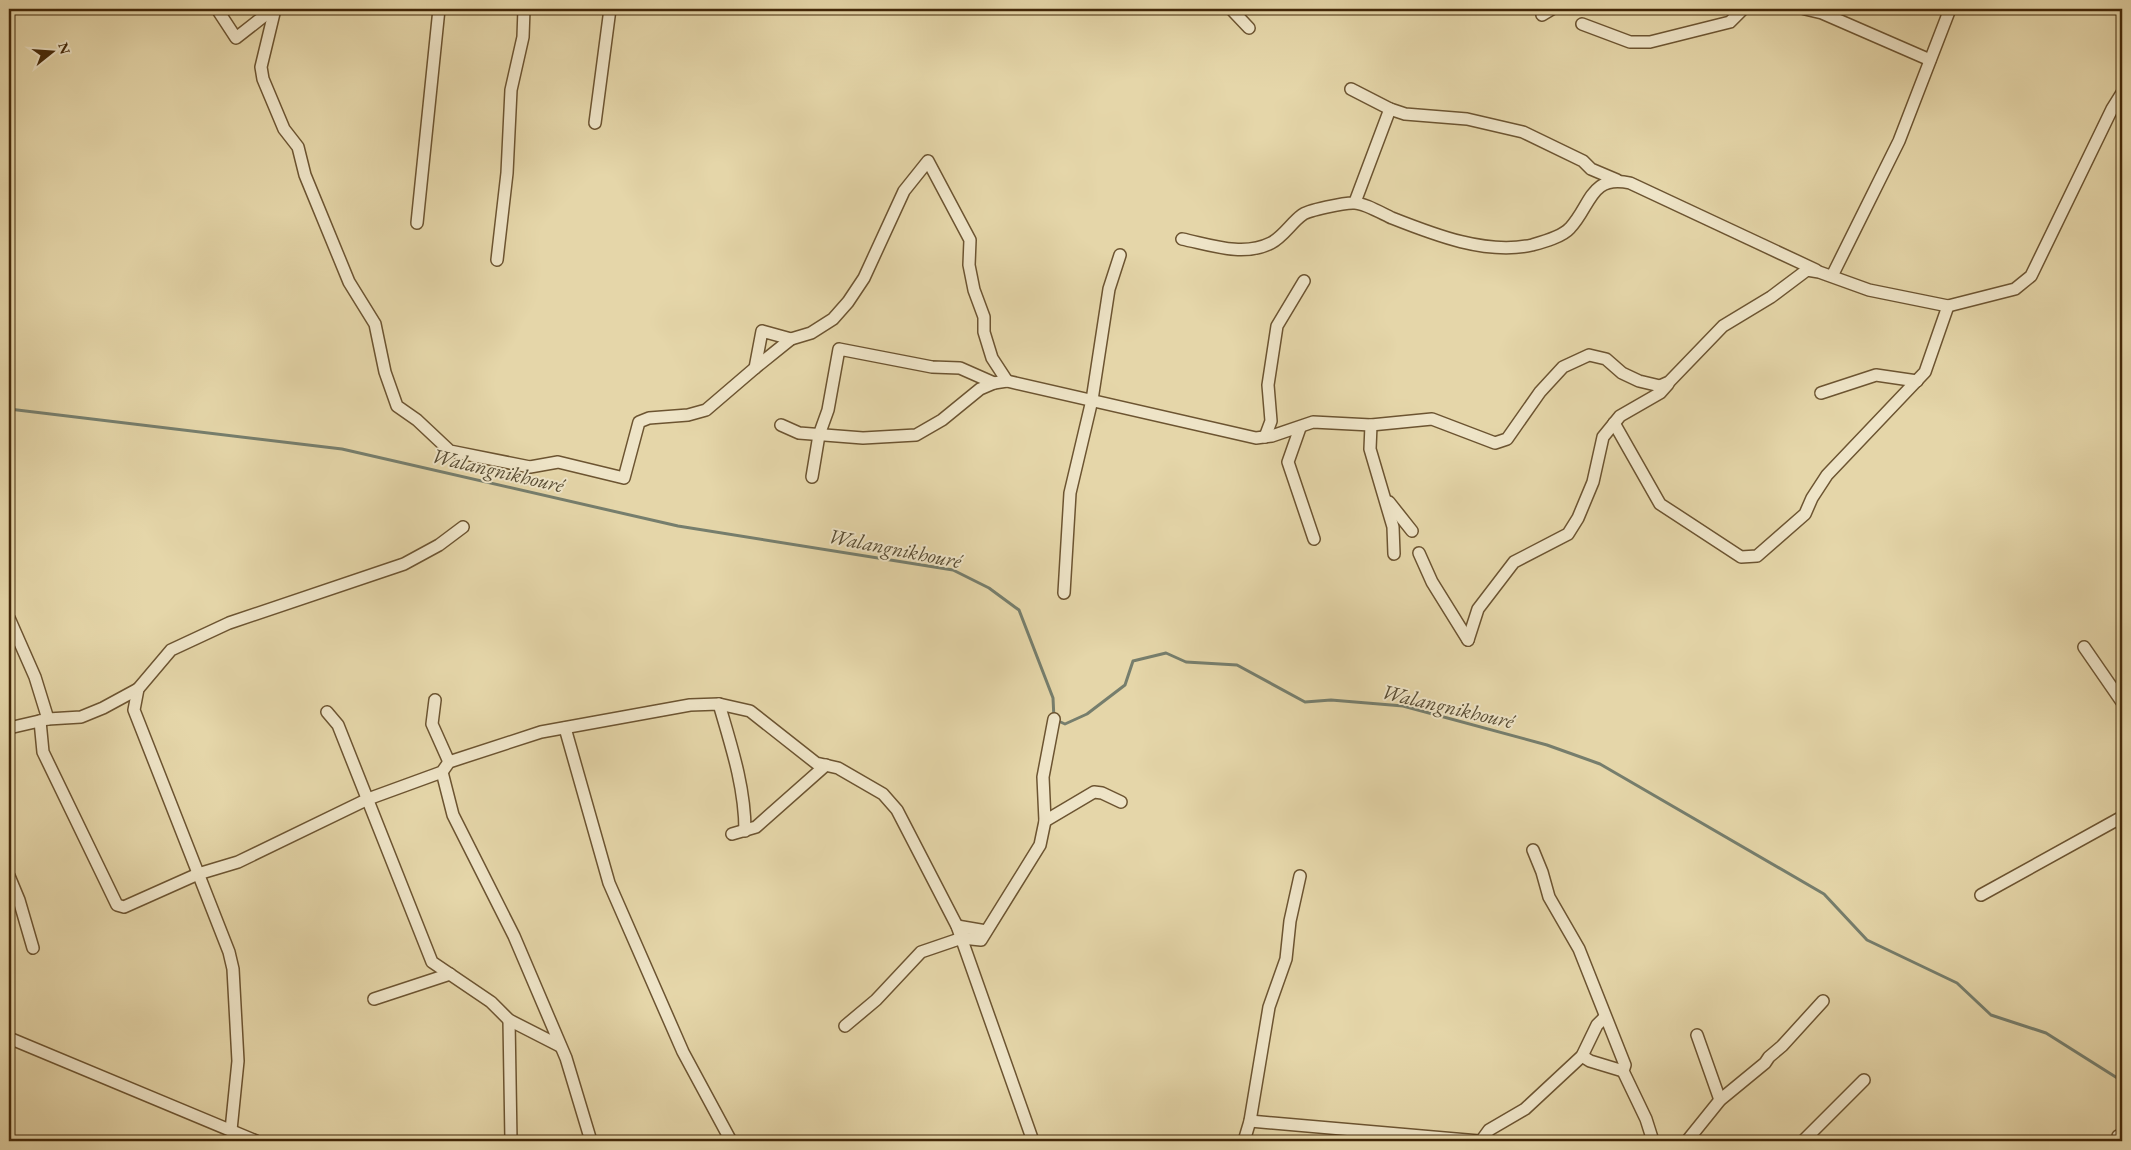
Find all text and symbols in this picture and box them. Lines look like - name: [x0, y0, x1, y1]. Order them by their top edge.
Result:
- north arrow: [28, 28, 78, 78]
- text: N: [54, 40, 75, 57]
- water label: Walangnikhouré: [429, 442, 569, 499]
- water label: Walangnikhouré: [826, 522, 966, 574]
- water label: Walangnikhouré: [1379, 678, 1519, 735]

